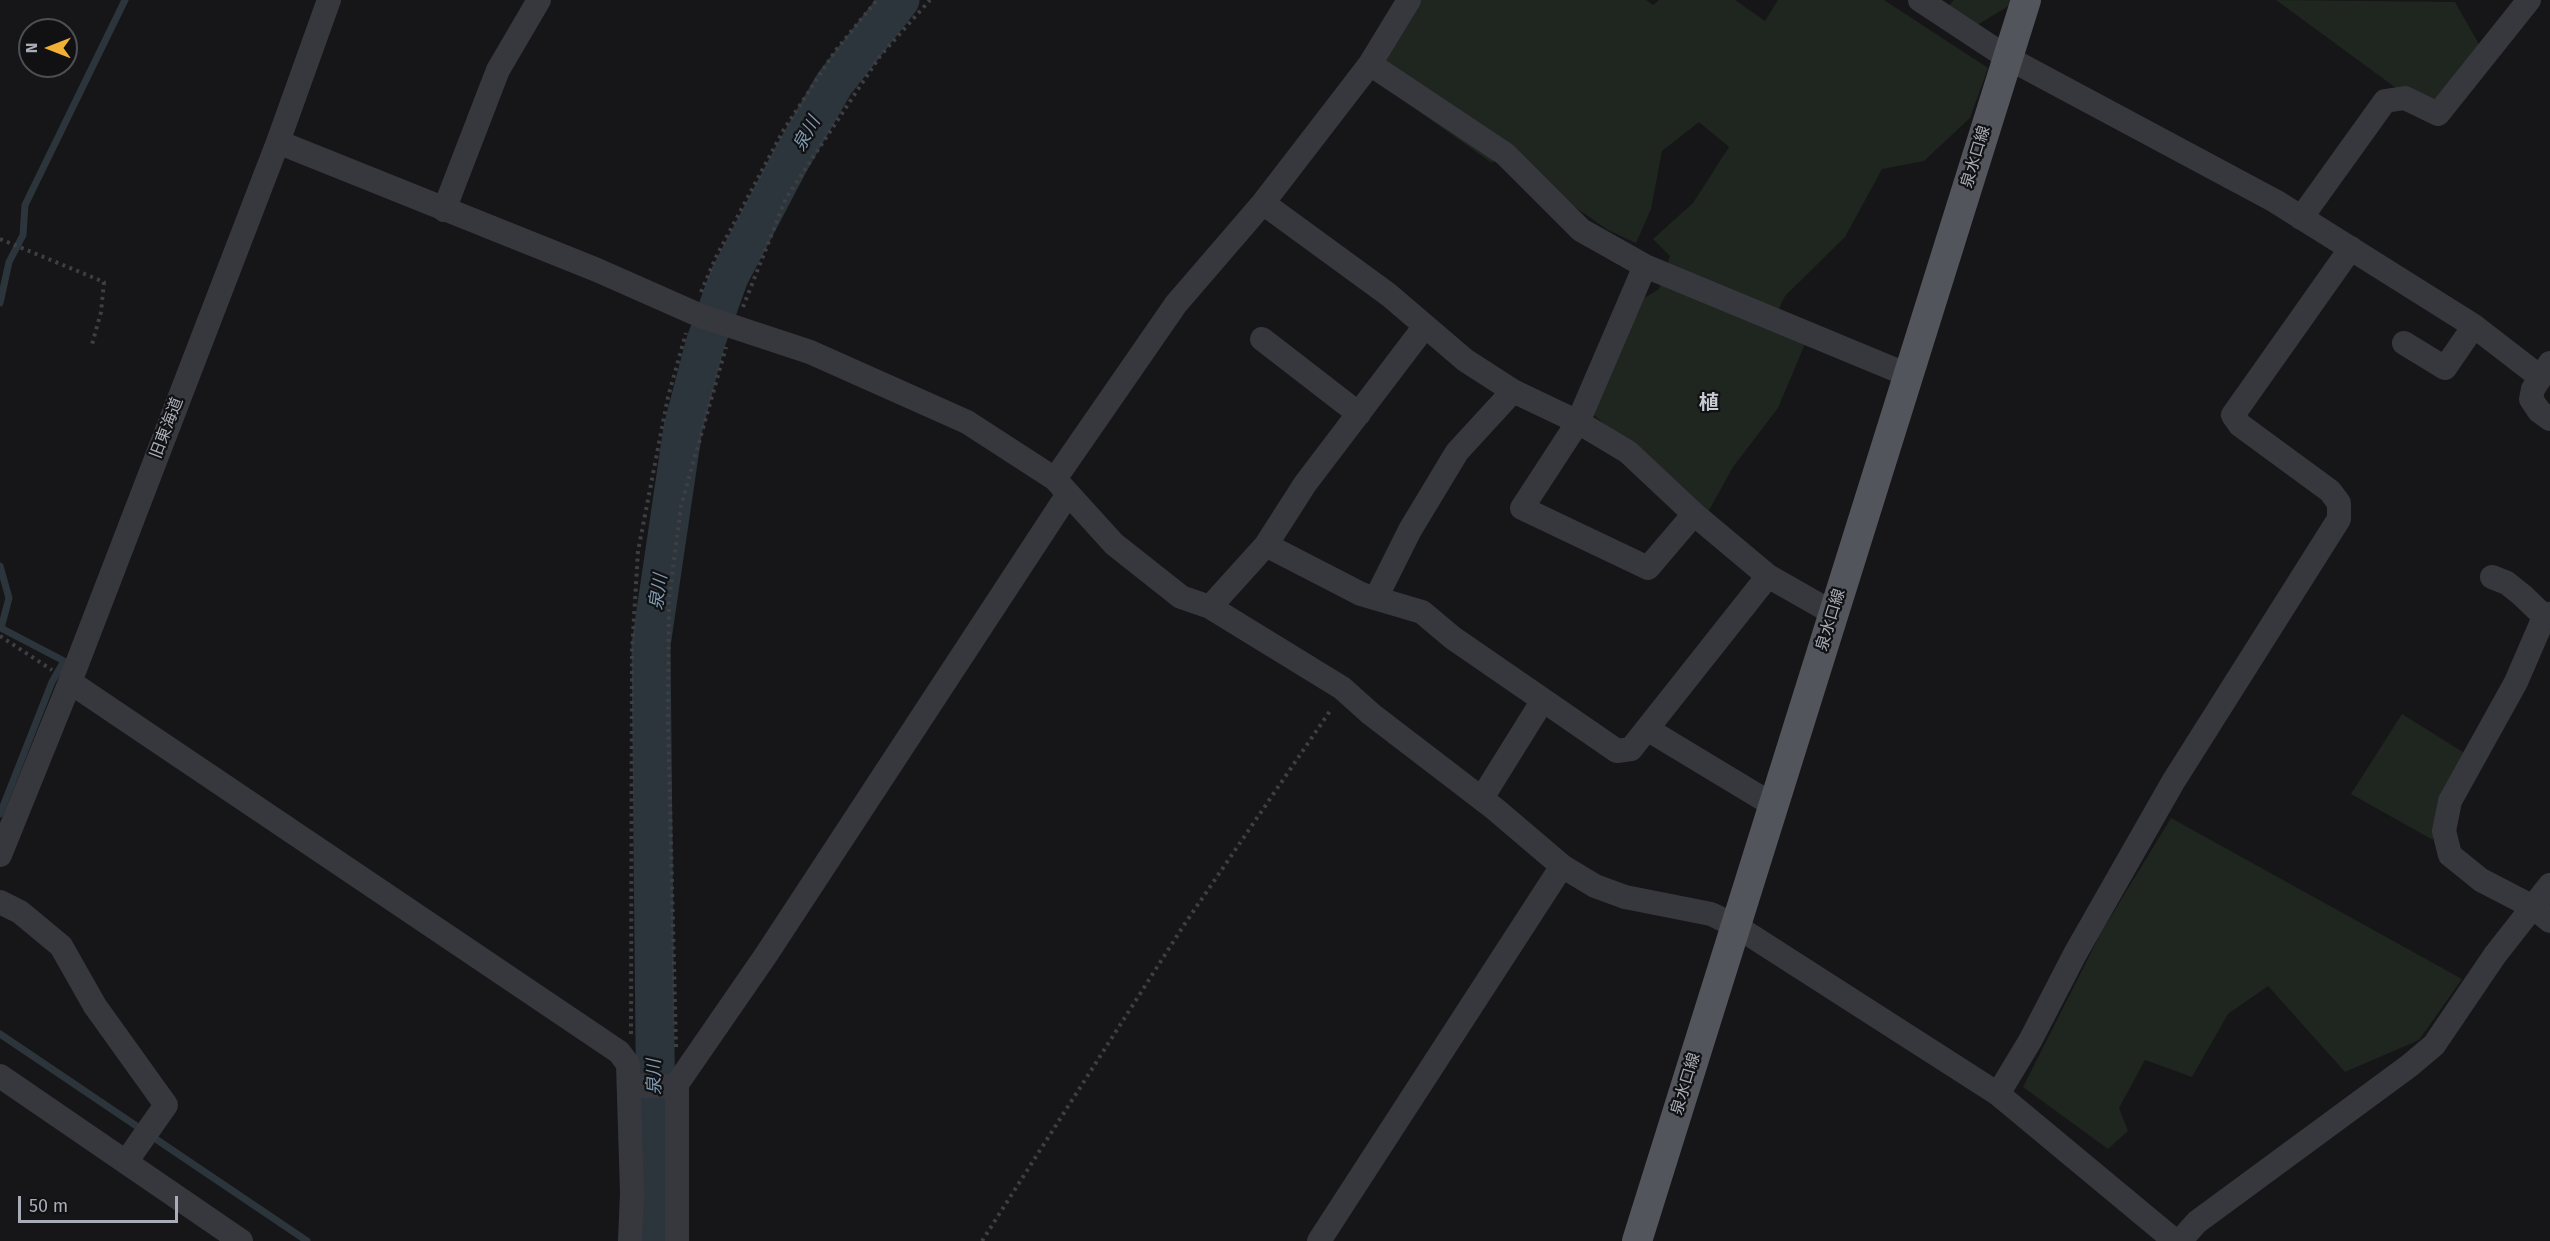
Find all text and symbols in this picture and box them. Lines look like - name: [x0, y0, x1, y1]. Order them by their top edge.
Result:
- north arrow: [18, 18, 78, 78]
- text: N: [22, 43, 41, 53]
- water label: 泉川: [789, 113, 825, 155]
- street label: 泉水口線: [1957, 124, 1995, 190]
- district label: 植: [1699, 391, 1719, 415]
- street label: 旧東海道: [147, 395, 187, 461]
- water label: 泉川: [646, 573, 672, 611]
- street label: 泉水口線: [1812, 587, 1850, 653]
- street label: 泉水口線: [1667, 1051, 1705, 1117]
- water label: 泉川: [644, 1059, 666, 1095]
- scale bar: [21, 1184, 182, 1222]
- text: 50 m: [29, 1195, 68, 1217]

